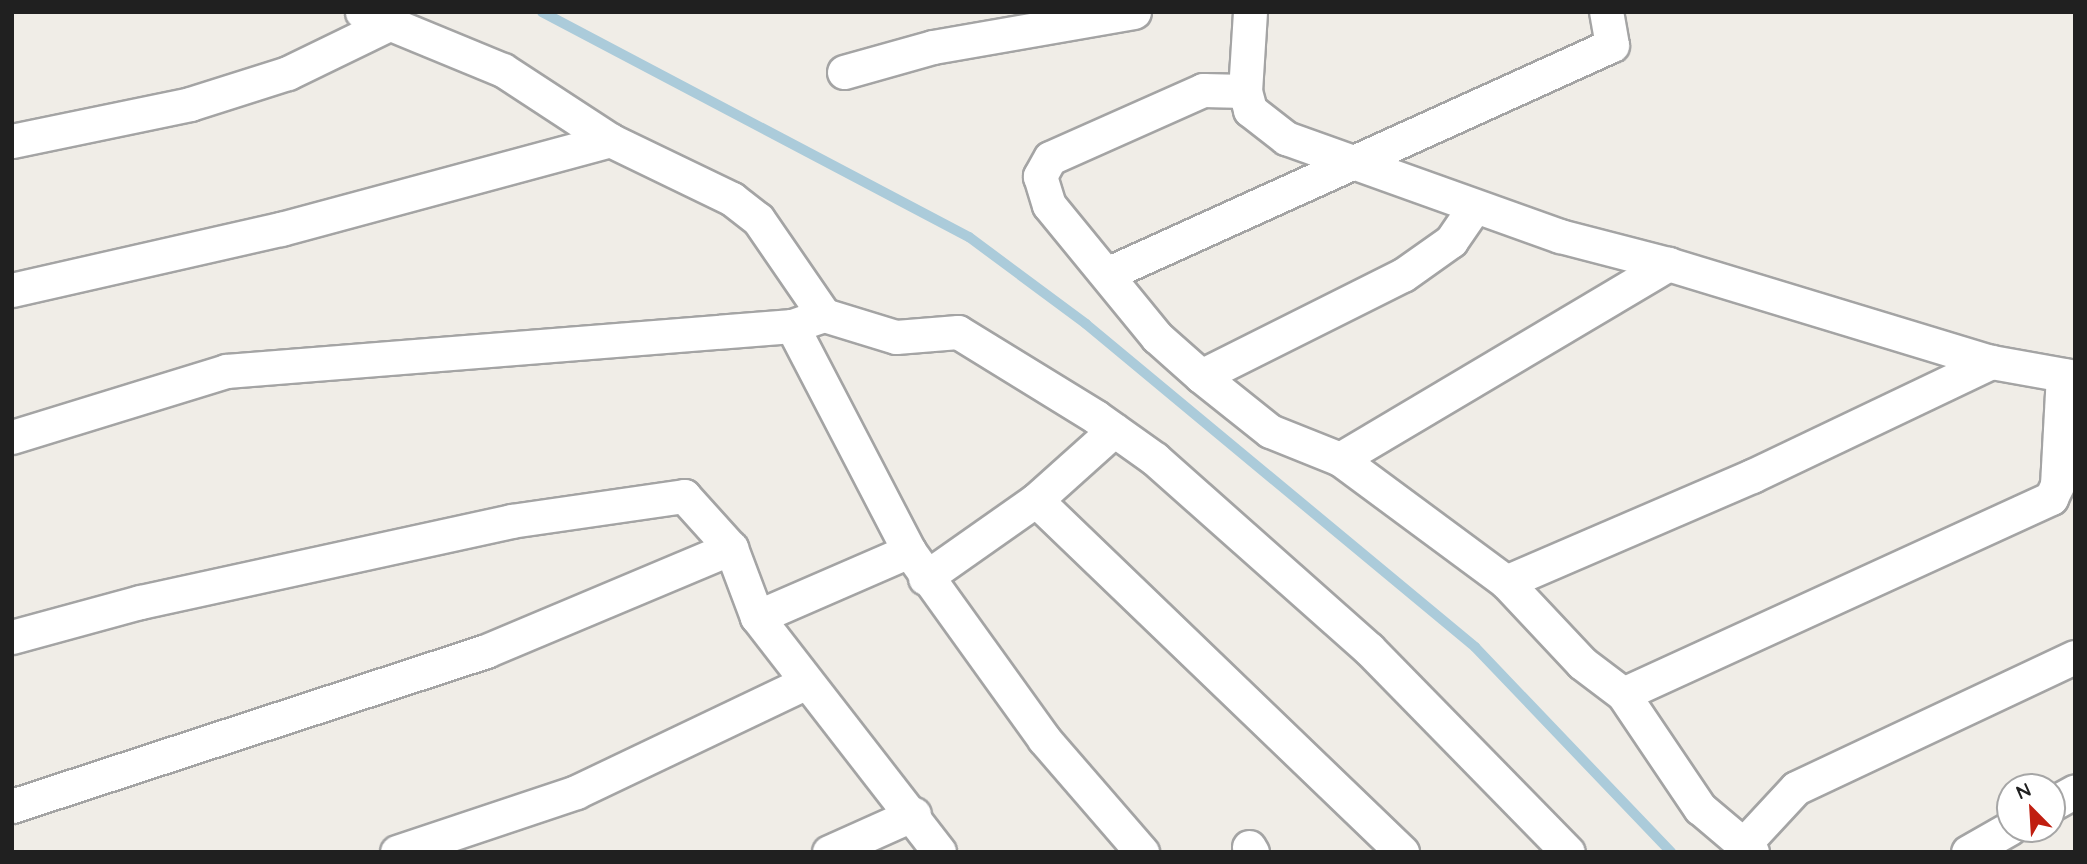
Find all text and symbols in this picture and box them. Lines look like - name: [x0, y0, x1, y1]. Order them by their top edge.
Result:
- north arrow: [1996, 773, 2066, 843]
- text: N: [2012, 777, 2035, 804]

